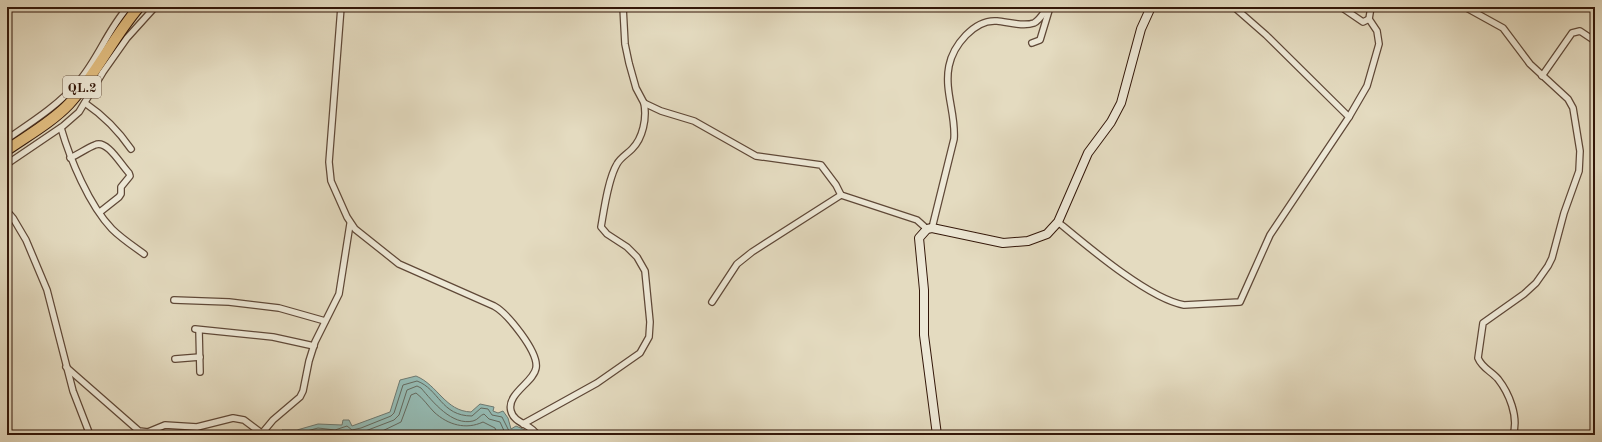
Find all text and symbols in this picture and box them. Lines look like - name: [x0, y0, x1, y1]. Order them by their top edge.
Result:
- road number: QL.2: [63, 76, 101, 98]

